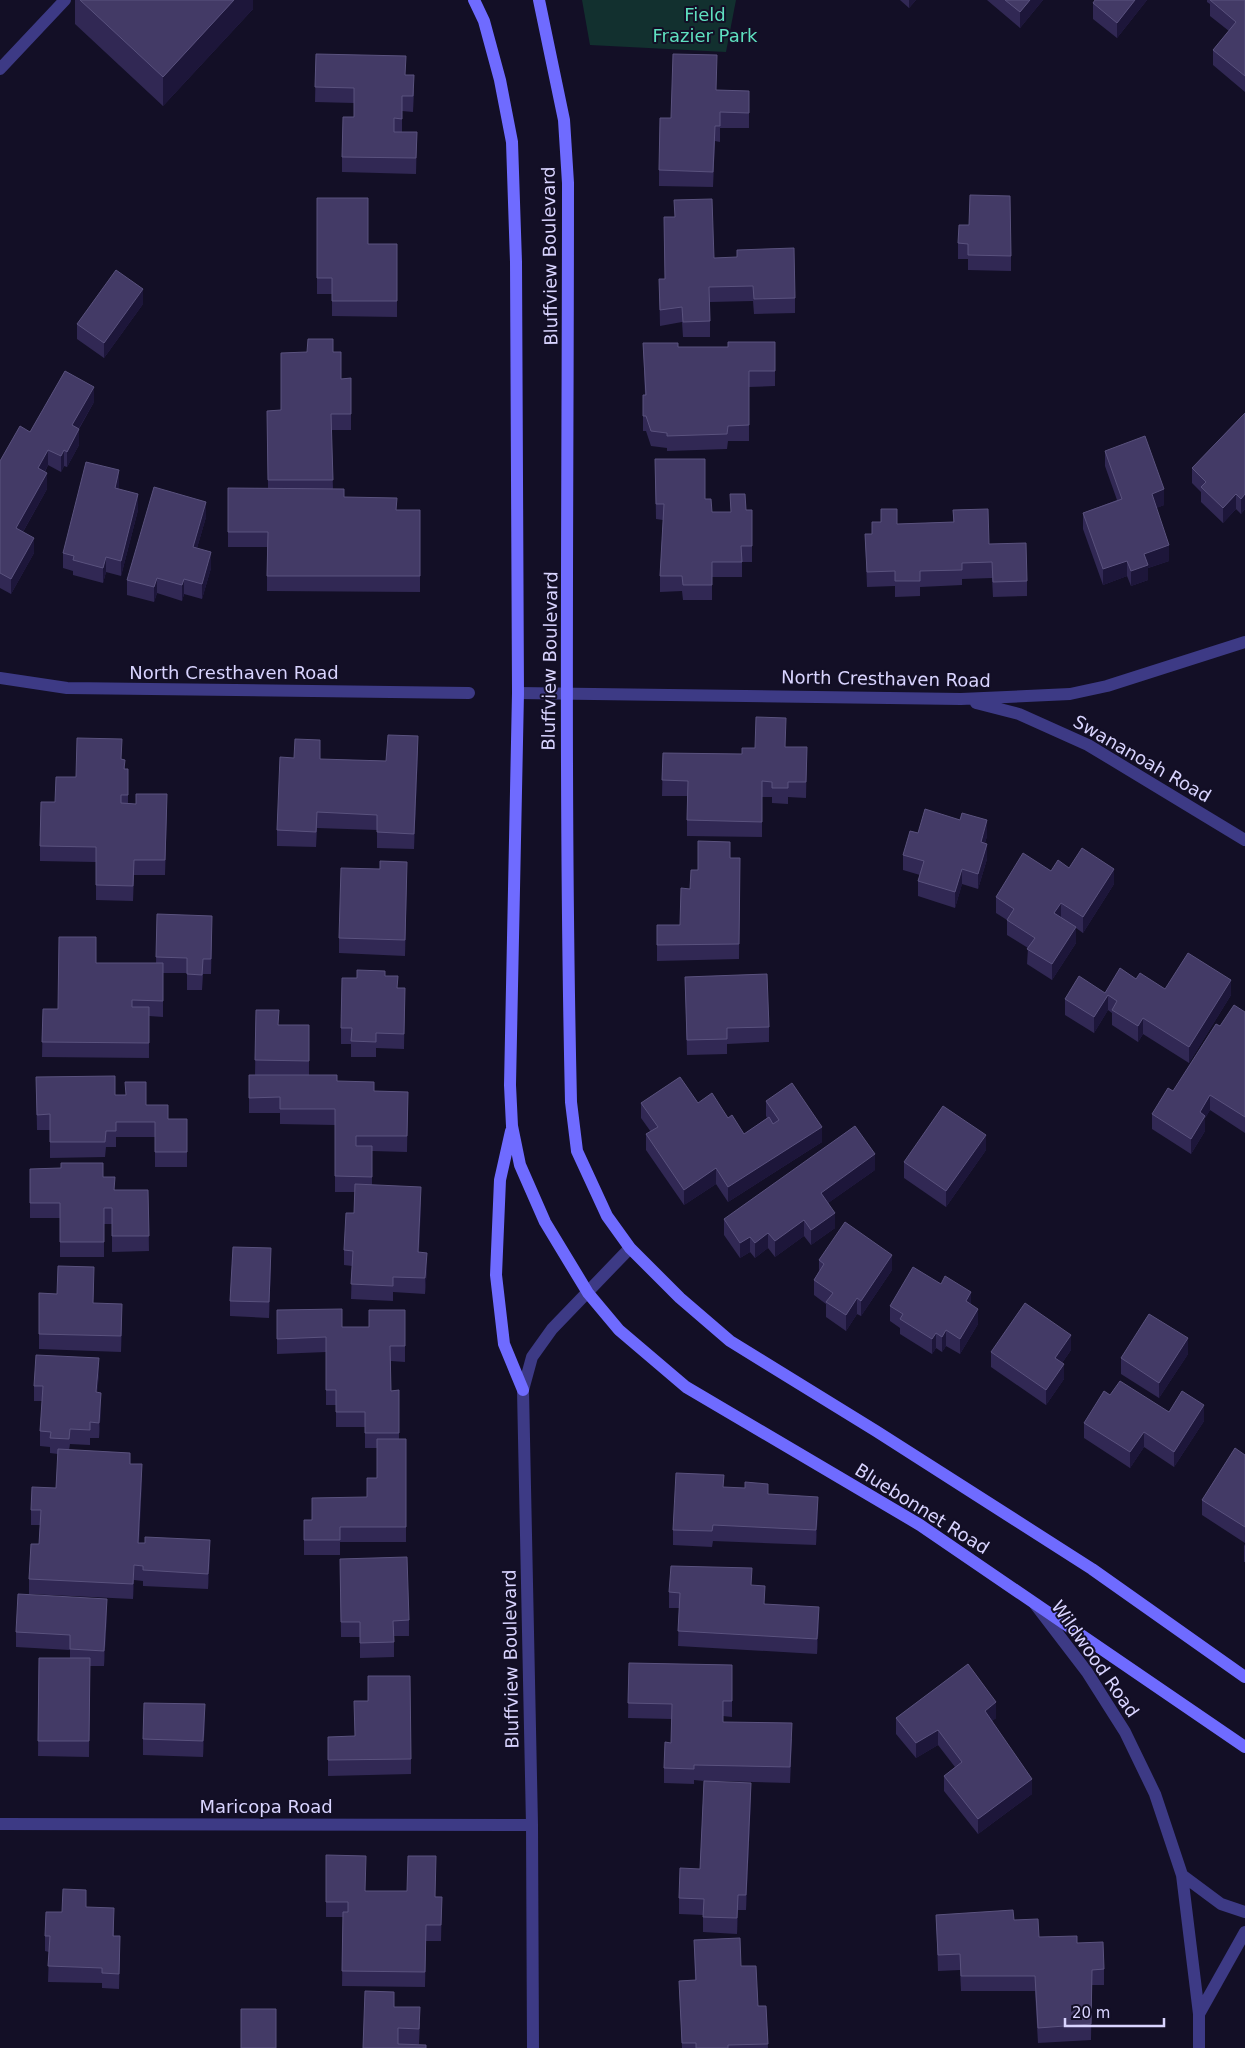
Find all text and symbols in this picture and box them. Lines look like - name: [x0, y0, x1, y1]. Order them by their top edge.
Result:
- park label: Field Frazier Park: [652, 4, 758, 46]
- street label: Bluffview Boulevard: [537, 166, 562, 346]
- street label: Bluffview Boulevard: [537, 571, 562, 751]
- street label: North Cresthaven Road: [129, 662, 339, 683]
- street label: North Cresthaven Road: [781, 666, 991, 691]
- street label: Swananoah Road: [1070, 711, 1215, 807]
- street label: Bluebonnet Road: [851, 1459, 993, 1558]
- street label: Bluffview Boulevard: [498, 1569, 523, 1749]
- street label: Wildwood Road: [1047, 1596, 1144, 1721]
- street label: Maricopa Road: [199, 1796, 333, 1817]
- scale bar: [1065, 1996, 1164, 2028]
- text: 20 m: [1072, 2004, 1110, 2022]

